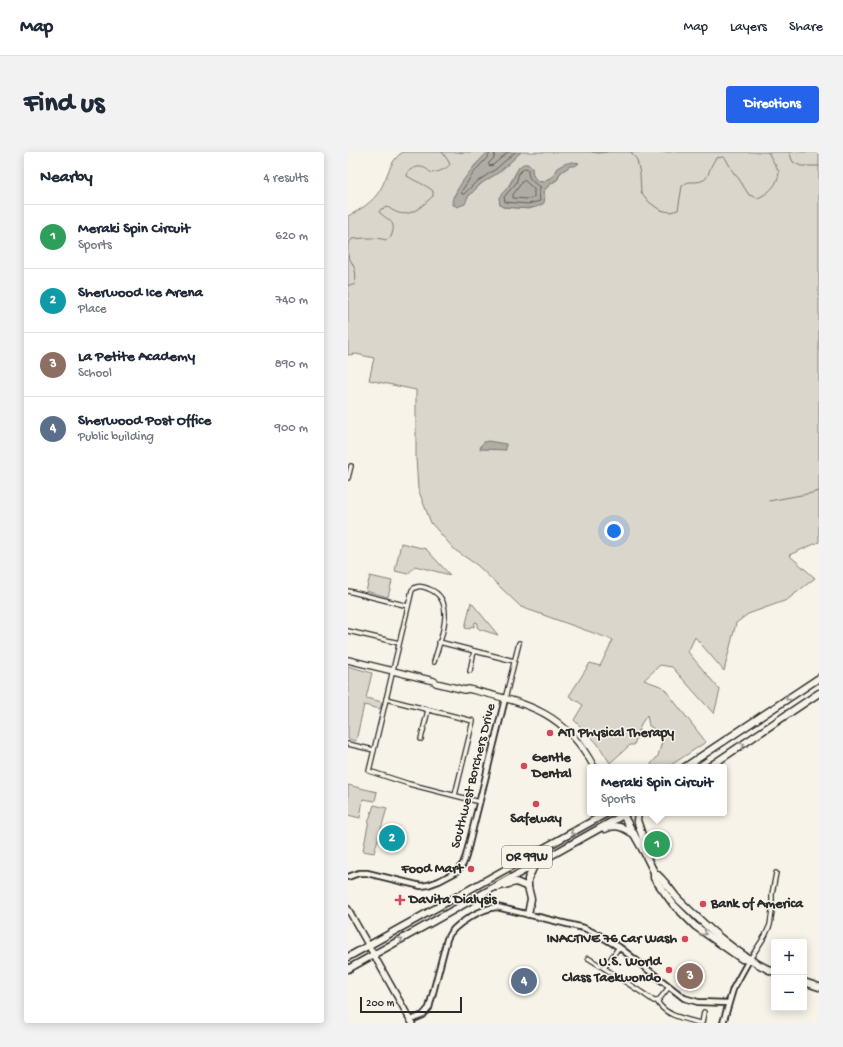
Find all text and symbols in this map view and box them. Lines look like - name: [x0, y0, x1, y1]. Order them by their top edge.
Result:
- text: Map: [20, 16, 53, 39]
- text: Map: [684, 19, 708, 36]
- text: Layers: [730, 19, 767, 36]
- text: Share: [789, 19, 823, 36]
- button: Directions: [726, 86, 819, 123]
- text: Find us: [24, 88, 104, 121]
- text: Nearby: [40, 168, 93, 188]
- text: 4 results: [264, 171, 308, 186]
- text: Meraki Spin Circuit: [78, 220, 190, 238]
- text: 1: [50, 229, 56, 244]
- text: 620 m: [275, 229, 308, 244]
- text: Sports: [78, 238, 112, 253]
- text: Sherwood Ice Arena: [78, 284, 203, 302]
- text: 2: [50, 293, 56, 308]
- text: 740 m: [275, 293, 308, 308]
- text: Place: [78, 302, 106, 317]
- text: La Petite Academy: [78, 348, 195, 366]
- text: 3: [50, 357, 56, 372]
- text: 890 m: [275, 357, 308, 372]
- text: School: [78, 366, 112, 381]
- text: Sherwood Post Office: [78, 412, 211, 430]
- text: 4: [50, 421, 56, 436]
- text: 900 m: [274, 421, 308, 436]
- text: Public building: [78, 430, 154, 445]
- your location: [604, 521, 624, 541]
- one-way arrow: [786, 693, 793, 700]
- street label: Southwest Borchers Drive: [448, 701, 500, 850]
- place label: ATI Physical Therapy: [557, 725, 674, 742]
- marker: ATI Physical Therapy: [545, 728, 555, 738]
- one-way arrow: [738, 742, 745, 750]
- place label: Gentle Dental: [530, 750, 572, 783]
- marker: Gentle Dental: [519, 761, 529, 771]
- popup: [587, 764, 727, 816]
- text: Meraki Spin Circuit: [601, 774, 713, 792]
- text: Sports: [601, 792, 635, 807]
- marker: Safeway: [531, 799, 541, 809]
- place label: Safeway: [510, 811, 562, 828]
- pin: 2: [379, 823, 405, 853]
- one-way arrow: [570, 828, 577, 835]
- pin: 1: [644, 829, 670, 859]
- road number: OR 99W: [502, 846, 552, 868]
- place label: Food Mart: [401, 861, 464, 878]
- marker: Food Mart: [466, 864, 476, 874]
- place label: DaVita Dialysis: [407, 892, 498, 909]
- marker: DaVita Dialysis: [394, 894, 406, 906]
- place label: Bank of America: [710, 896, 804, 913]
- marker: Bank of America: [698, 899, 708, 909]
- one-way arrow: [700, 928, 707, 935]
- place label: INACTIVE 76 Car Wash: [546, 931, 677, 948]
- marker: INACTIVE 76 Car Wash: [680, 934, 690, 944]
- one-way arrow: [396, 937, 403, 944]
- map controls: [771, 939, 807, 1011]
- button: +: [771, 939, 807, 975]
- place label: U.S. World Class Taekwondo: [561, 954, 663, 987]
- pin: 3: [677, 961, 703, 991]
- marker: U.S. World Class Taekwondo: [664, 965, 674, 975]
- pin: 4: [511, 966, 537, 996]
- button: −: [771, 975, 807, 1011]
- scale bar: [360, 995, 462, 1014]
- text: 200 m: [366, 998, 394, 1010]

